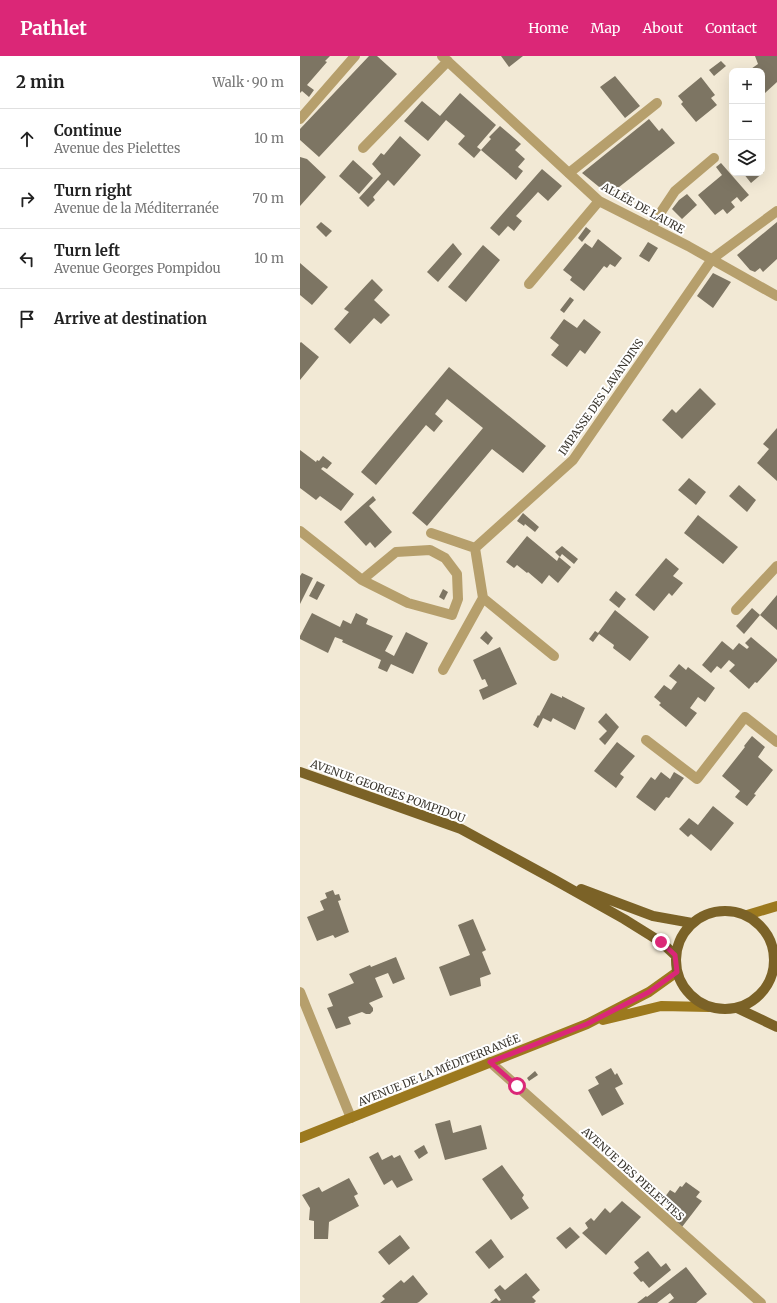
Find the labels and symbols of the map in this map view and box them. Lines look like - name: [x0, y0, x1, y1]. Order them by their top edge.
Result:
- street label: ALLÉE DE LAURE: [598, 179, 687, 237]
- street label: IMPASSE DES LAVANDINS: [555, 336, 647, 458]
- street label: AVENUE GEORGES POMPIDOU: [308, 756, 467, 826]
- route end: [652, 933, 670, 951]
- street label: AVENUE DE LA MÉDITERRANÉE: [355, 1031, 522, 1109]
- route start: [508, 1077, 526, 1095]
- street label: AVENUE DES PIELETTES: [578, 1124, 687, 1224]

